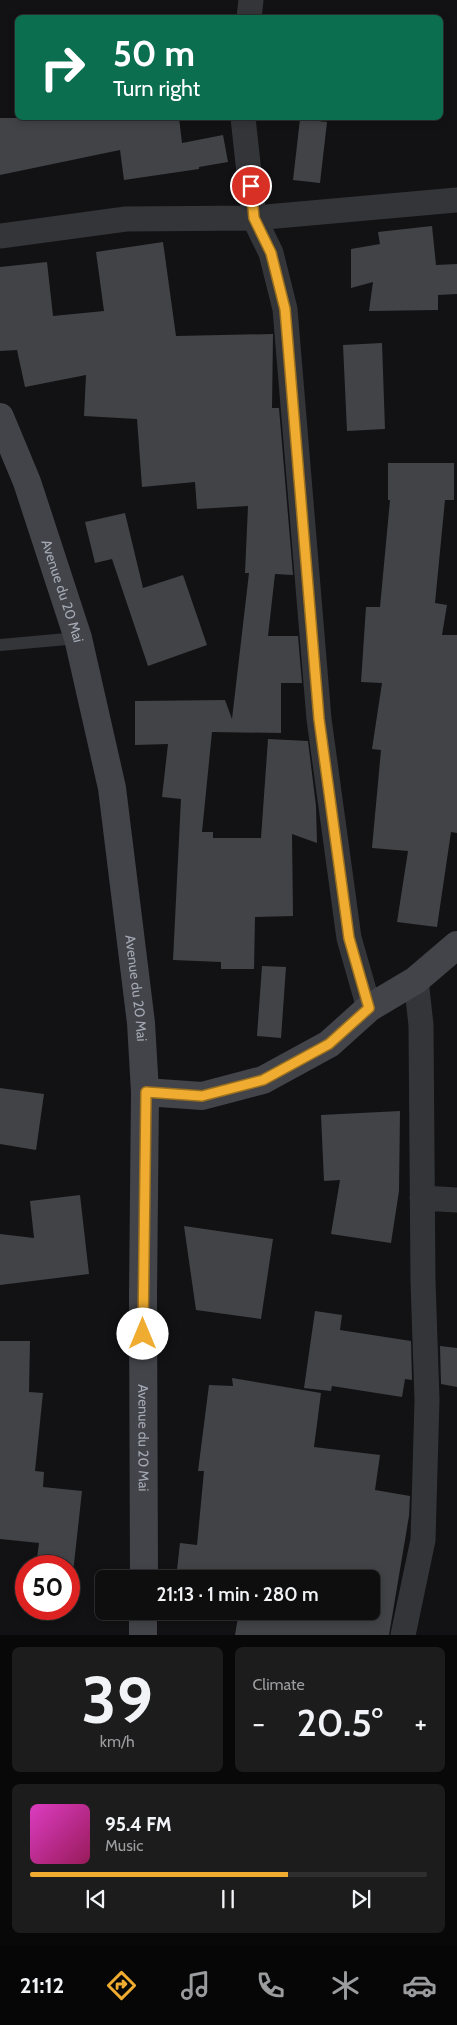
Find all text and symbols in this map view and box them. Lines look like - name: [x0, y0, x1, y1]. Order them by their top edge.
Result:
- text: 50 m: [113, 32, 195, 75]
- icon: right: [30, 35, 95, 100]
- text: Turn right: [113, 75, 200, 102]
- pin: [230, 165, 272, 207]
- icon: arrive: [237, 172, 265, 200]
- street label: Avenue du 20 Mai: [37, 537, 88, 644]
- street label: Avenue du 20 Mai: [121, 934, 151, 1042]
- position arrow: [116, 1307, 168, 1359]
- street label: Avenue du 20 Mai: [134, 1384, 153, 1491]
- speed limit sign: 50: [15, 1555, 80, 1620]
- text: 21:13 · 1 min · 280 m: [157, 1583, 318, 1606]
- text: 39: [81, 1660, 153, 1739]
- text: Climate: [253, 1675, 305, 1694]
- text: 20.5°: [297, 1699, 383, 1746]
- text: −: [253, 1706, 265, 1740]
- text: +: [415, 1706, 427, 1740]
- text: km/h: [100, 1732, 135, 1751]
- text: 95.4 FM: [105, 1813, 172, 1836]
- text: Music: [105, 1836, 143, 1855]
- icon: previous: [82, 1885, 110, 1913]
- icon: pause: [214, 1885, 242, 1913]
- icon: next: [347, 1885, 375, 1913]
- icon: directions: [104, 1968, 139, 2003]
- icon: music: [178, 1968, 213, 2003]
- icon: phone: [253, 1968, 288, 2003]
- icon: climate: [328, 1968, 363, 2003]
- icon: car: [402, 1968, 437, 2003]
- text: 21:12: [20, 1972, 64, 1999]

